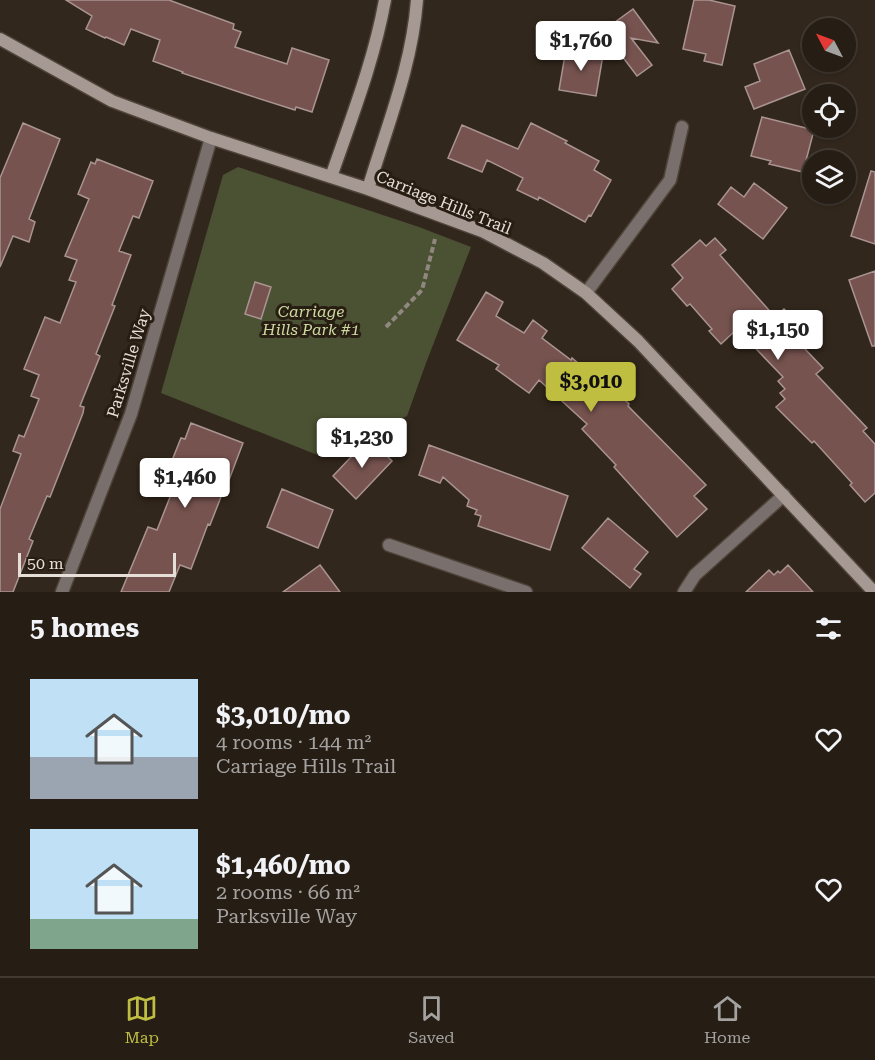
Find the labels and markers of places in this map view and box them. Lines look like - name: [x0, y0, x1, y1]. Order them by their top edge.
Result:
- pin: $1,760: [532, 21, 630, 72]
- pin: $1,150: [729, 310, 827, 361]
- pin: $3,010: [542, 362, 640, 413]
- pin: $1,230: [313, 418, 411, 469]
- pin: $1,460: [136, 458, 234, 509]

